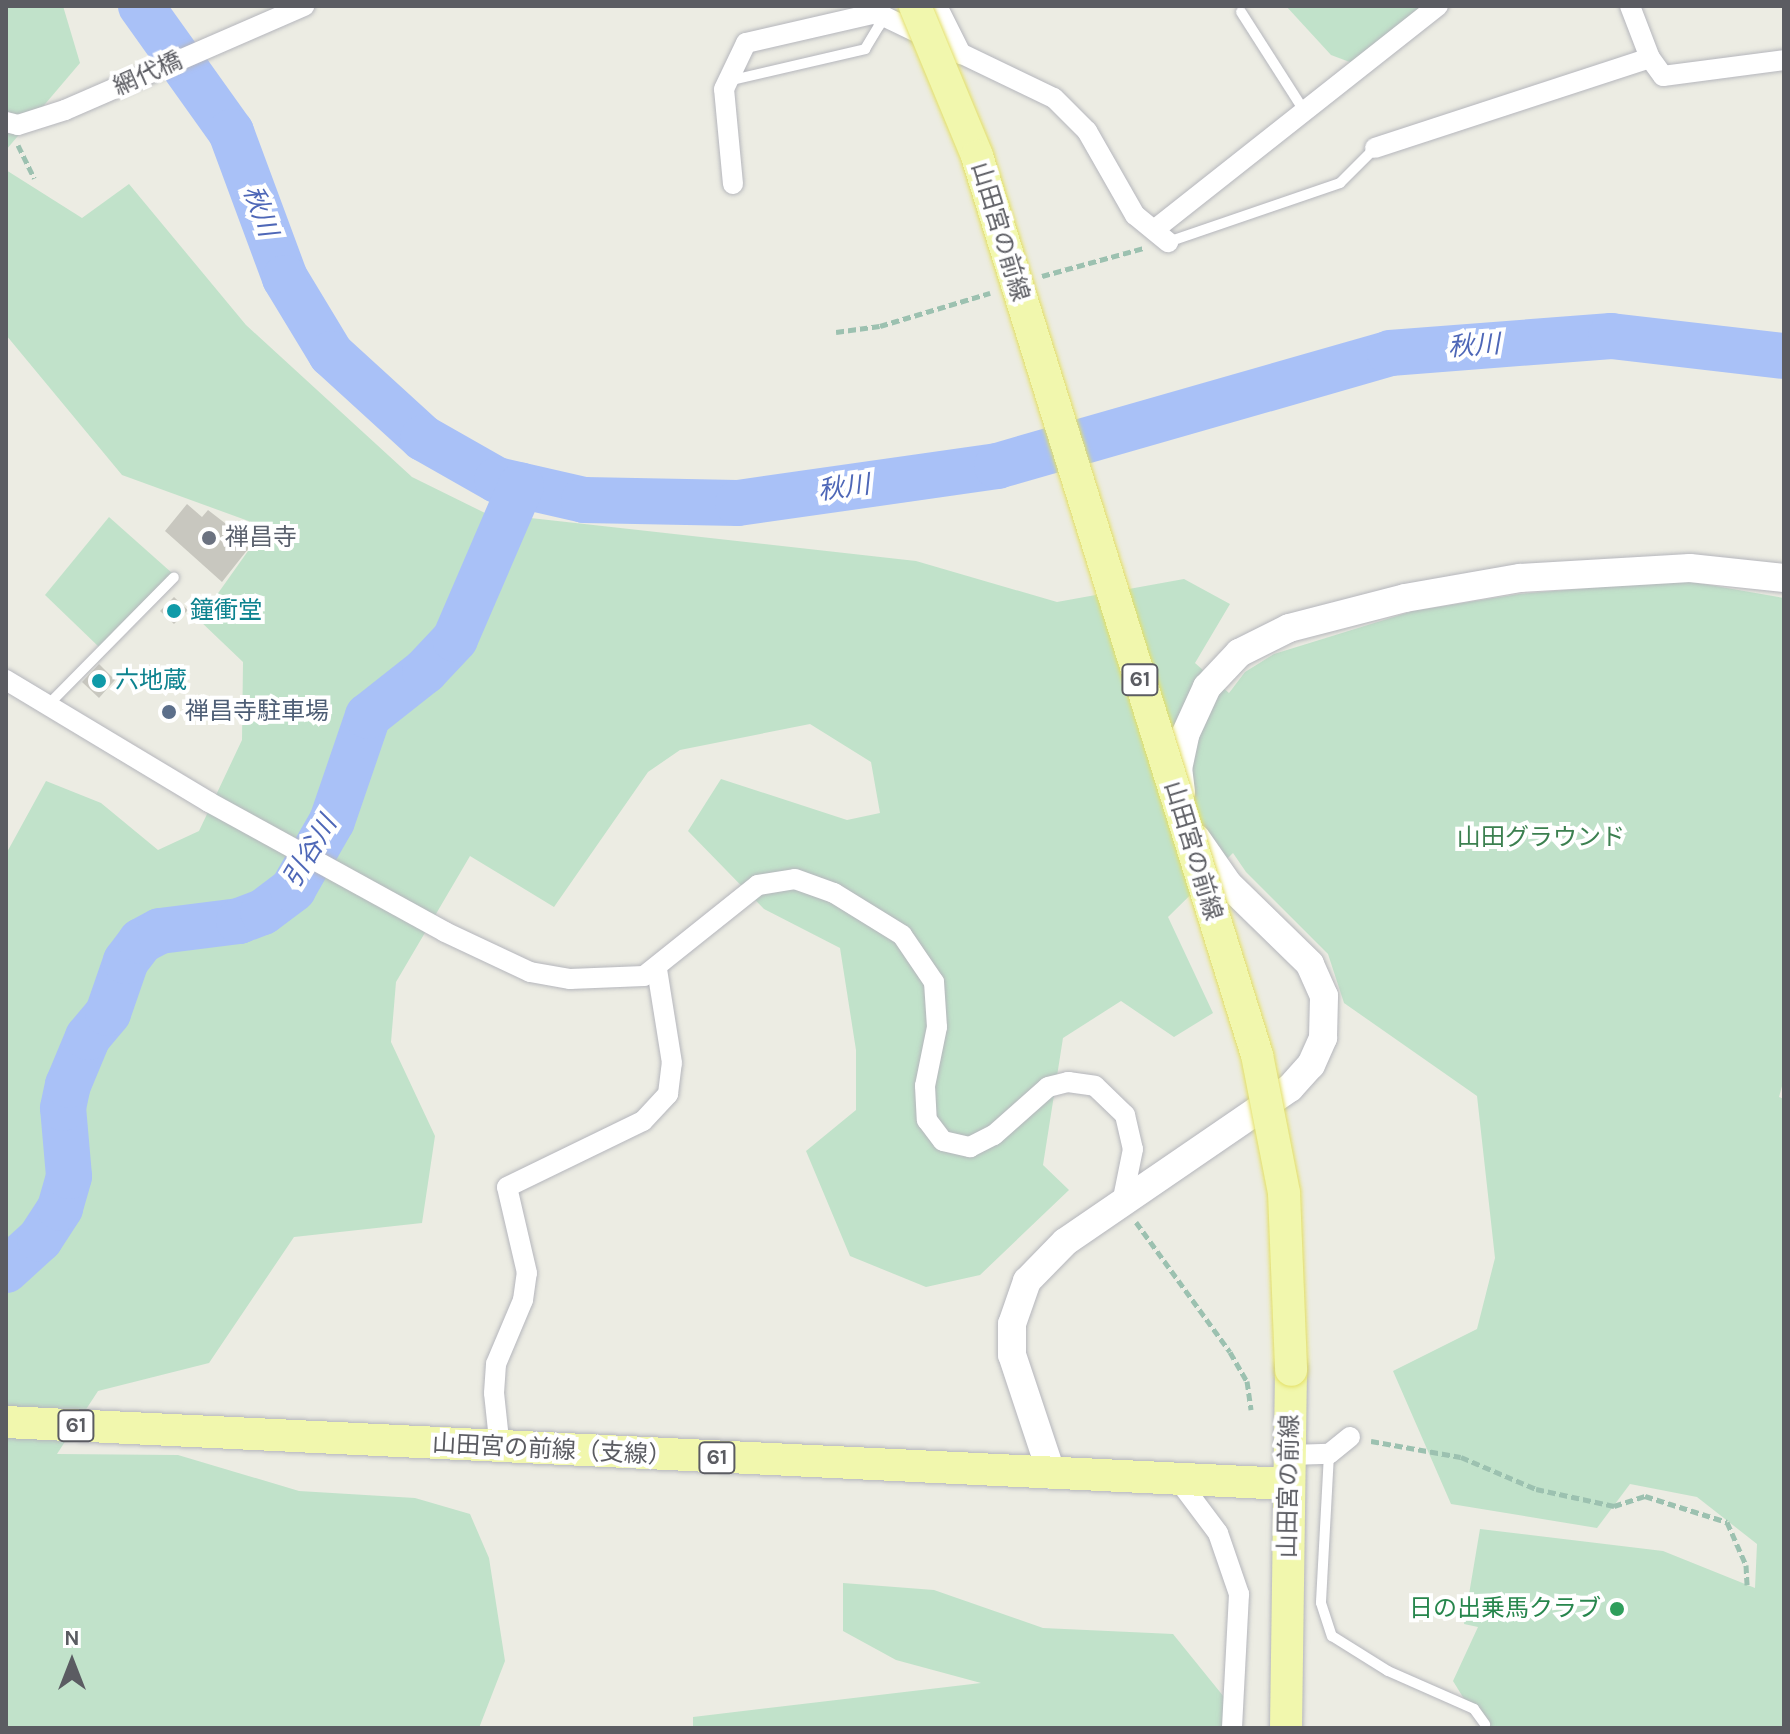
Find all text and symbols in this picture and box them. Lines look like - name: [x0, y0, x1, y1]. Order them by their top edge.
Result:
- street label: 網代橋: [109, 46, 187, 102]
- street label: 山田宮の前線: [965, 159, 1035, 305]
- water label: 秋川: [236, 181, 284, 241]
- water label: 秋川: [1447, 329, 1501, 363]
- water label: 秋川: [816, 469, 872, 507]
- place label: 禅昌寺: [225, 524, 297, 552]
- marker: 禅昌寺: [200, 529, 218, 547]
- place label: 鐘衝堂: [190, 597, 262, 625]
- marker: 鐘衝堂: [165, 602, 183, 620]
- road number: 61: [1120, 662, 1160, 698]
- place label: 六地蔵: [115, 667, 187, 695]
- marker: 六地蔵: [90, 672, 108, 690]
- place label: 禅昌寺駐車場: [185, 698, 329, 726]
- marker: 禅昌寺駐車場: [160, 703, 178, 721]
- street label: 山田宮の前線: [1158, 778, 1228, 924]
- water label: 引谷川: [277, 811, 343, 893]
- park label: 山田グラウンド: [1457, 824, 1625, 852]
- road number: 61: [56, 1408, 96, 1444]
- street label: 山田宮の前線: [1273, 1414, 1305, 1558]
- street label: 山田宮の前線（支線）: [431, 1429, 673, 1471]
- road number: 61: [697, 1440, 737, 1476]
- place label: 日の出乗馬クラブ: [1409, 1595, 1601, 1623]
- marker: 日の出乗馬クラブ: [1608, 1600, 1626, 1618]
- north arrow: [32, 1622, 112, 1702]
- text: N: [64, 1625, 80, 1651]

